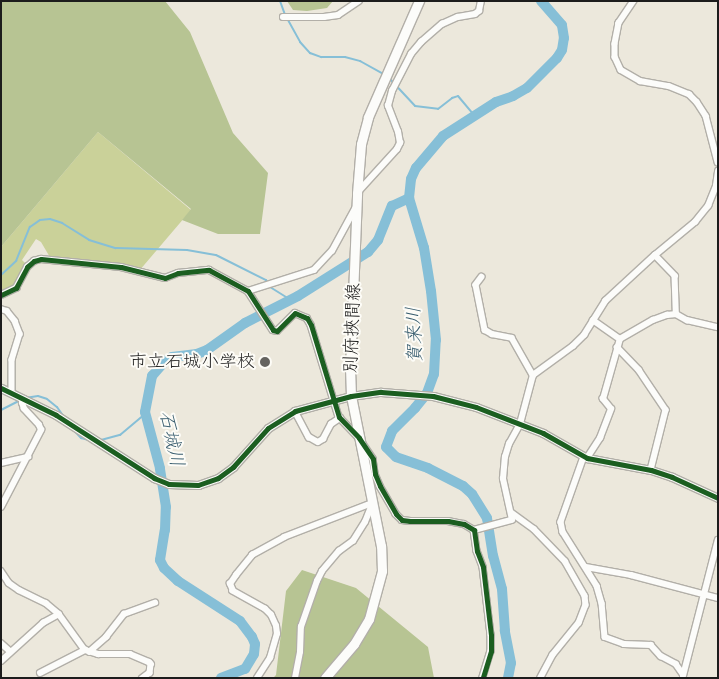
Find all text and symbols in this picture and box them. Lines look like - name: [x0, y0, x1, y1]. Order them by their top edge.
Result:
- street label: 別府挾間線: [341, 283, 365, 373]
- water label: 賀来川: [403, 306, 427, 364]
- place label: 市立石城小学校: [129, 351, 255, 373]
- marker: 市立石城小学校: [259, 356, 271, 368]
- water label: 石城川: [154, 409, 188, 469]

